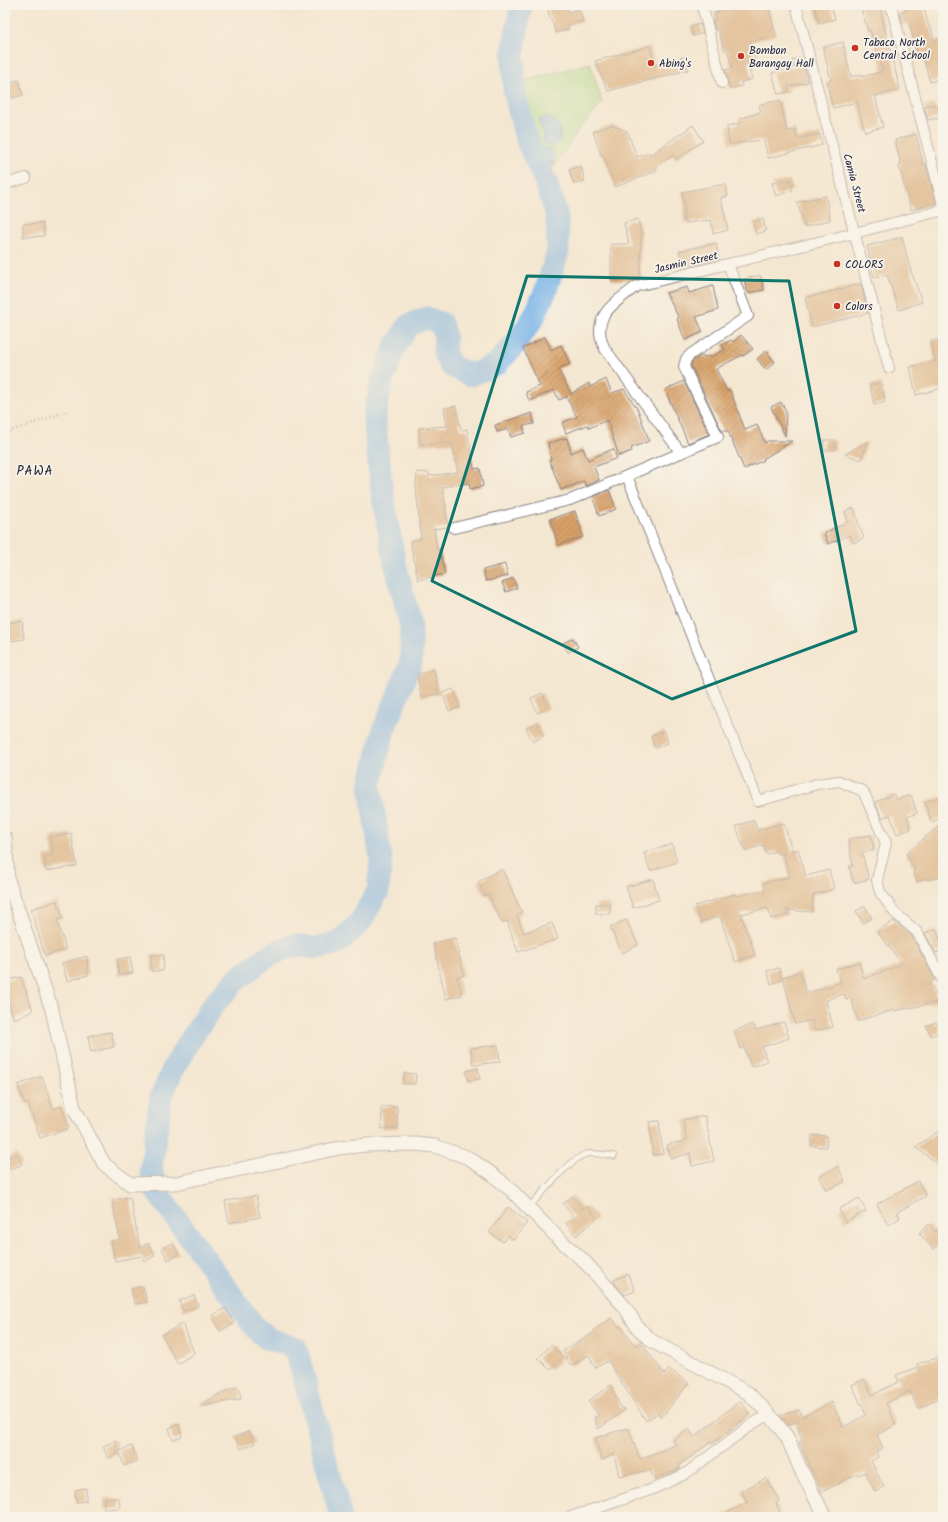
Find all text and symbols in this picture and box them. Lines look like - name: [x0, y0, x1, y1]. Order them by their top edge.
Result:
- place label: Tabaco North Central School: [863, 34, 930, 65]
- place label: Bombon Barangay Hall: [749, 42, 814, 73]
- marker: Tabaco North Central School: [850, 43, 860, 53]
- marker: Bombon Barangay Hall: [736, 51, 746, 61]
- place label: Abing's: [659, 55, 692, 73]
- marker: Abing's: [646, 58, 656, 68]
- street label: Camia Street: [837, 152, 871, 216]
- street label: Jasmin Street: [653, 247, 720, 279]
- place label: COLORS: [845, 256, 884, 274]
- marker: COLORS: [832, 259, 842, 269]
- place label: Colors: [845, 298, 873, 316]
- marker: Colors: [832, 301, 842, 311]
- district label: PAWA: [16, 461, 54, 482]

